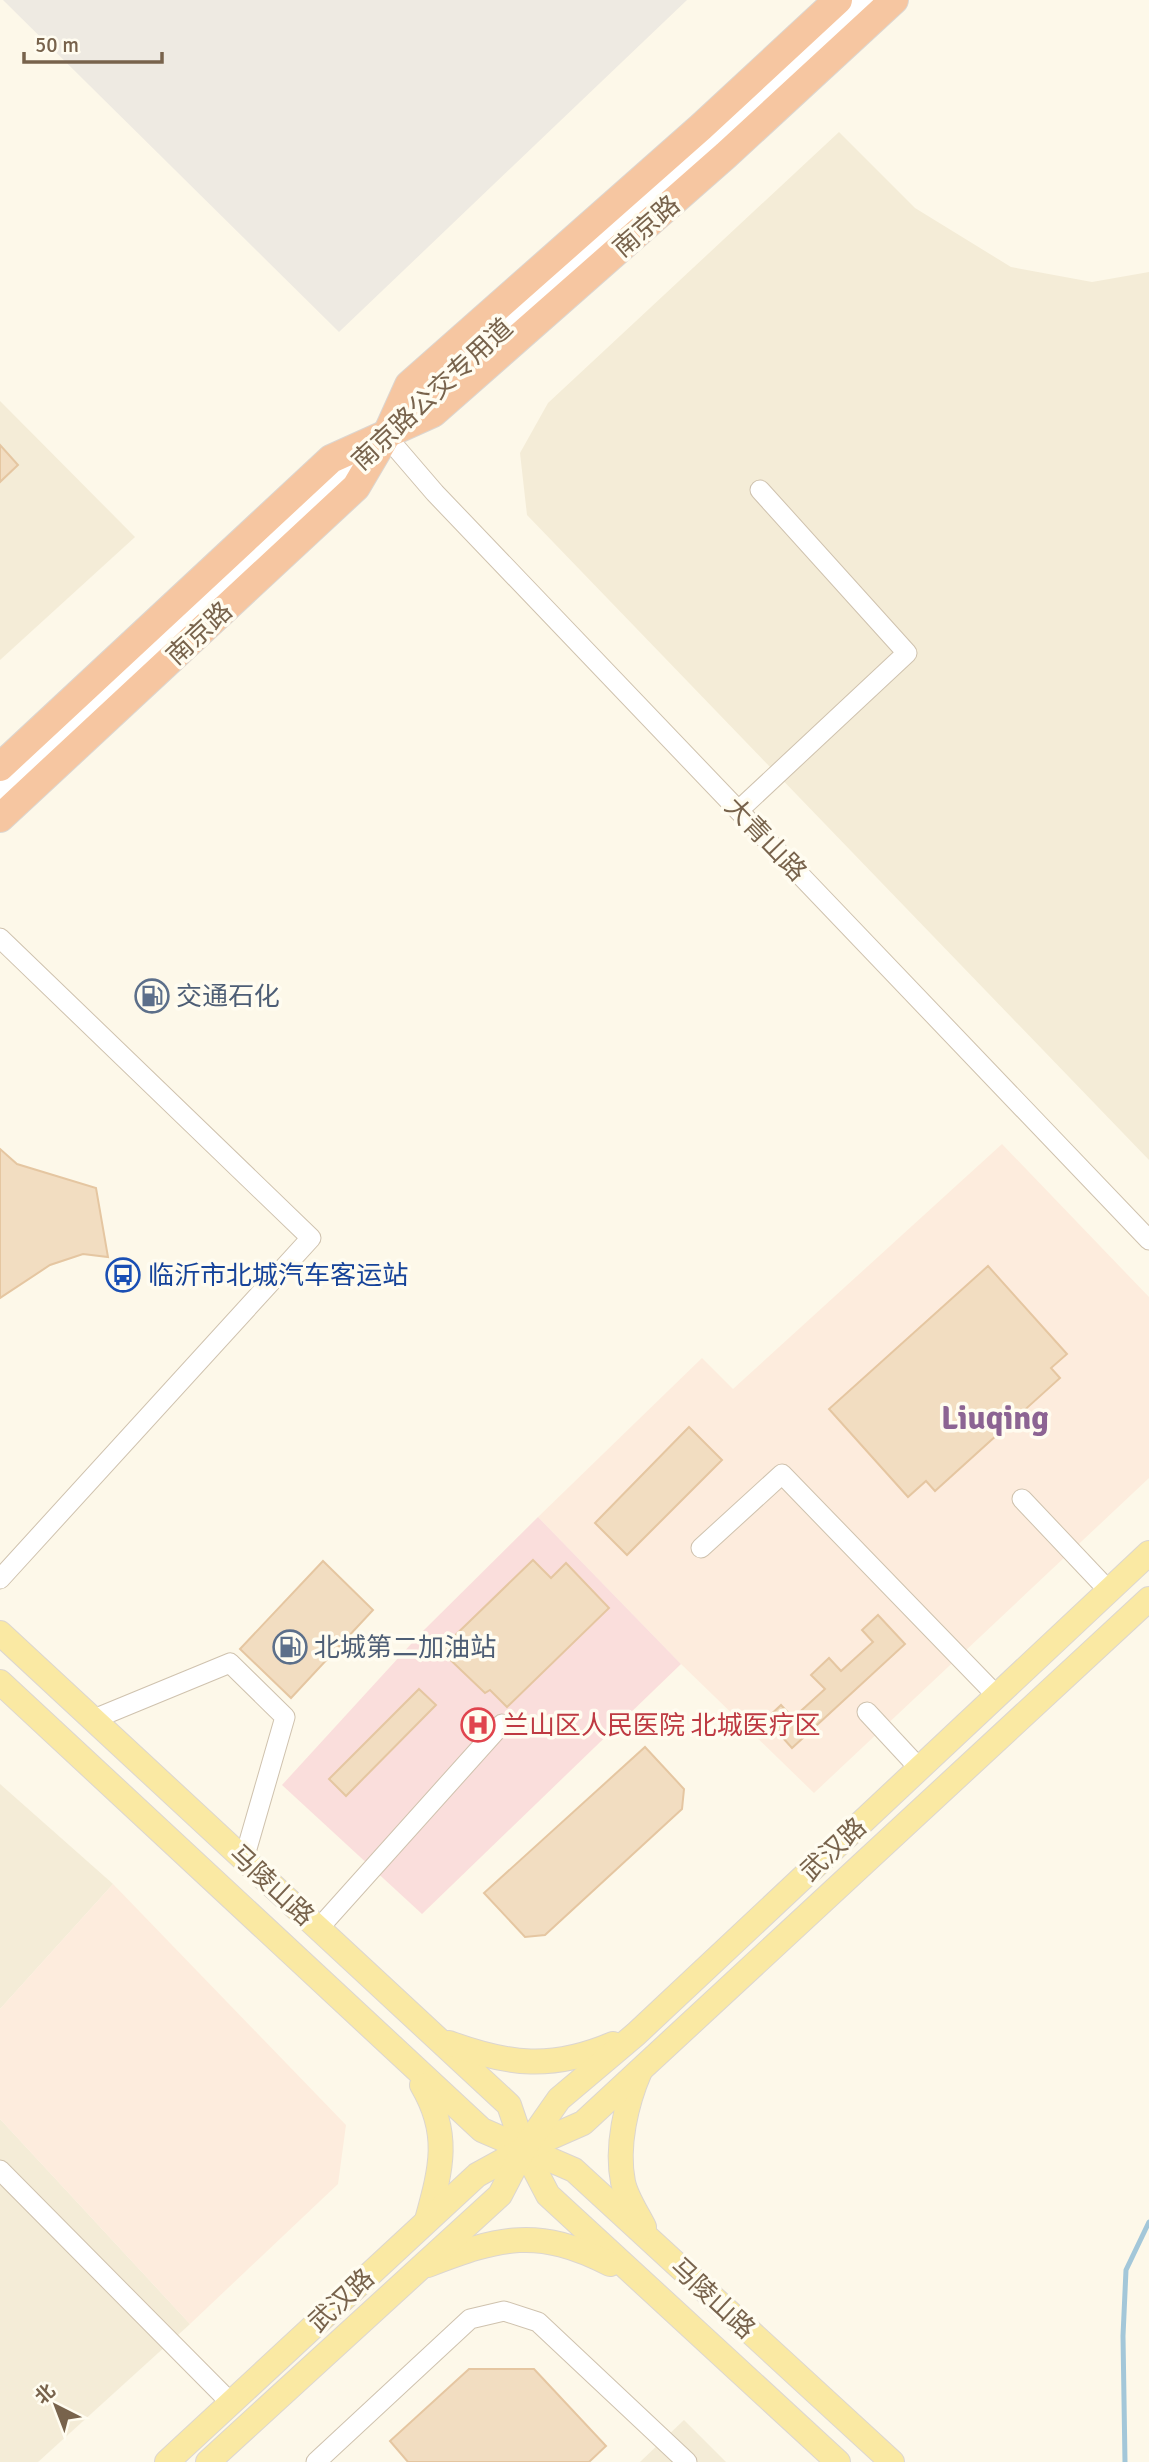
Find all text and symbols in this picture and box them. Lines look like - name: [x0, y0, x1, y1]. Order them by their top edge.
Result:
- scale bar: [24, 21, 163, 65]
- text: 50 m: [35, 32, 79, 58]
- street label: 南京路: [607, 189, 687, 264]
- street label: 南京路公交专用道: [346, 312, 520, 477]
- street label: 南京路: [160, 595, 239, 672]
- street label: 大青山路: [718, 791, 813, 888]
- fuel station icon: 交通石化: [133, 977, 171, 1015]
- place label: 交通石化: [176, 981, 280, 1013]
- bus stop icon: 临沂市北城汽车客运站: [104, 1256, 142, 1294]
- place label: 临沂市北城汽车客运站: [148, 1260, 408, 1292]
- district label: Liuqing: [941, 1398, 1049, 1439]
- fuel station icon: 北城第二加油站: [271, 1628, 309, 1666]
- place label: 北城第二加油站: [314, 1632, 496, 1664]
- hospital icon: 兰山区人民医院 北城医疗区: [459, 1706, 497, 1744]
- place label: 兰山区人民医院 北城医疗区: [503, 1710, 821, 1742]
- street label: 武汉路: [794, 1811, 873, 1888]
- street label: 马陵山路: [222, 1839, 320, 1933]
- street label: 马陵山路: [663, 2252, 761, 2346]
- street label: 武汉路: [302, 2262, 381, 2339]
- north arrow: [21, 2371, 91, 2441]
- text: 北: [30, 2379, 60, 2409]

